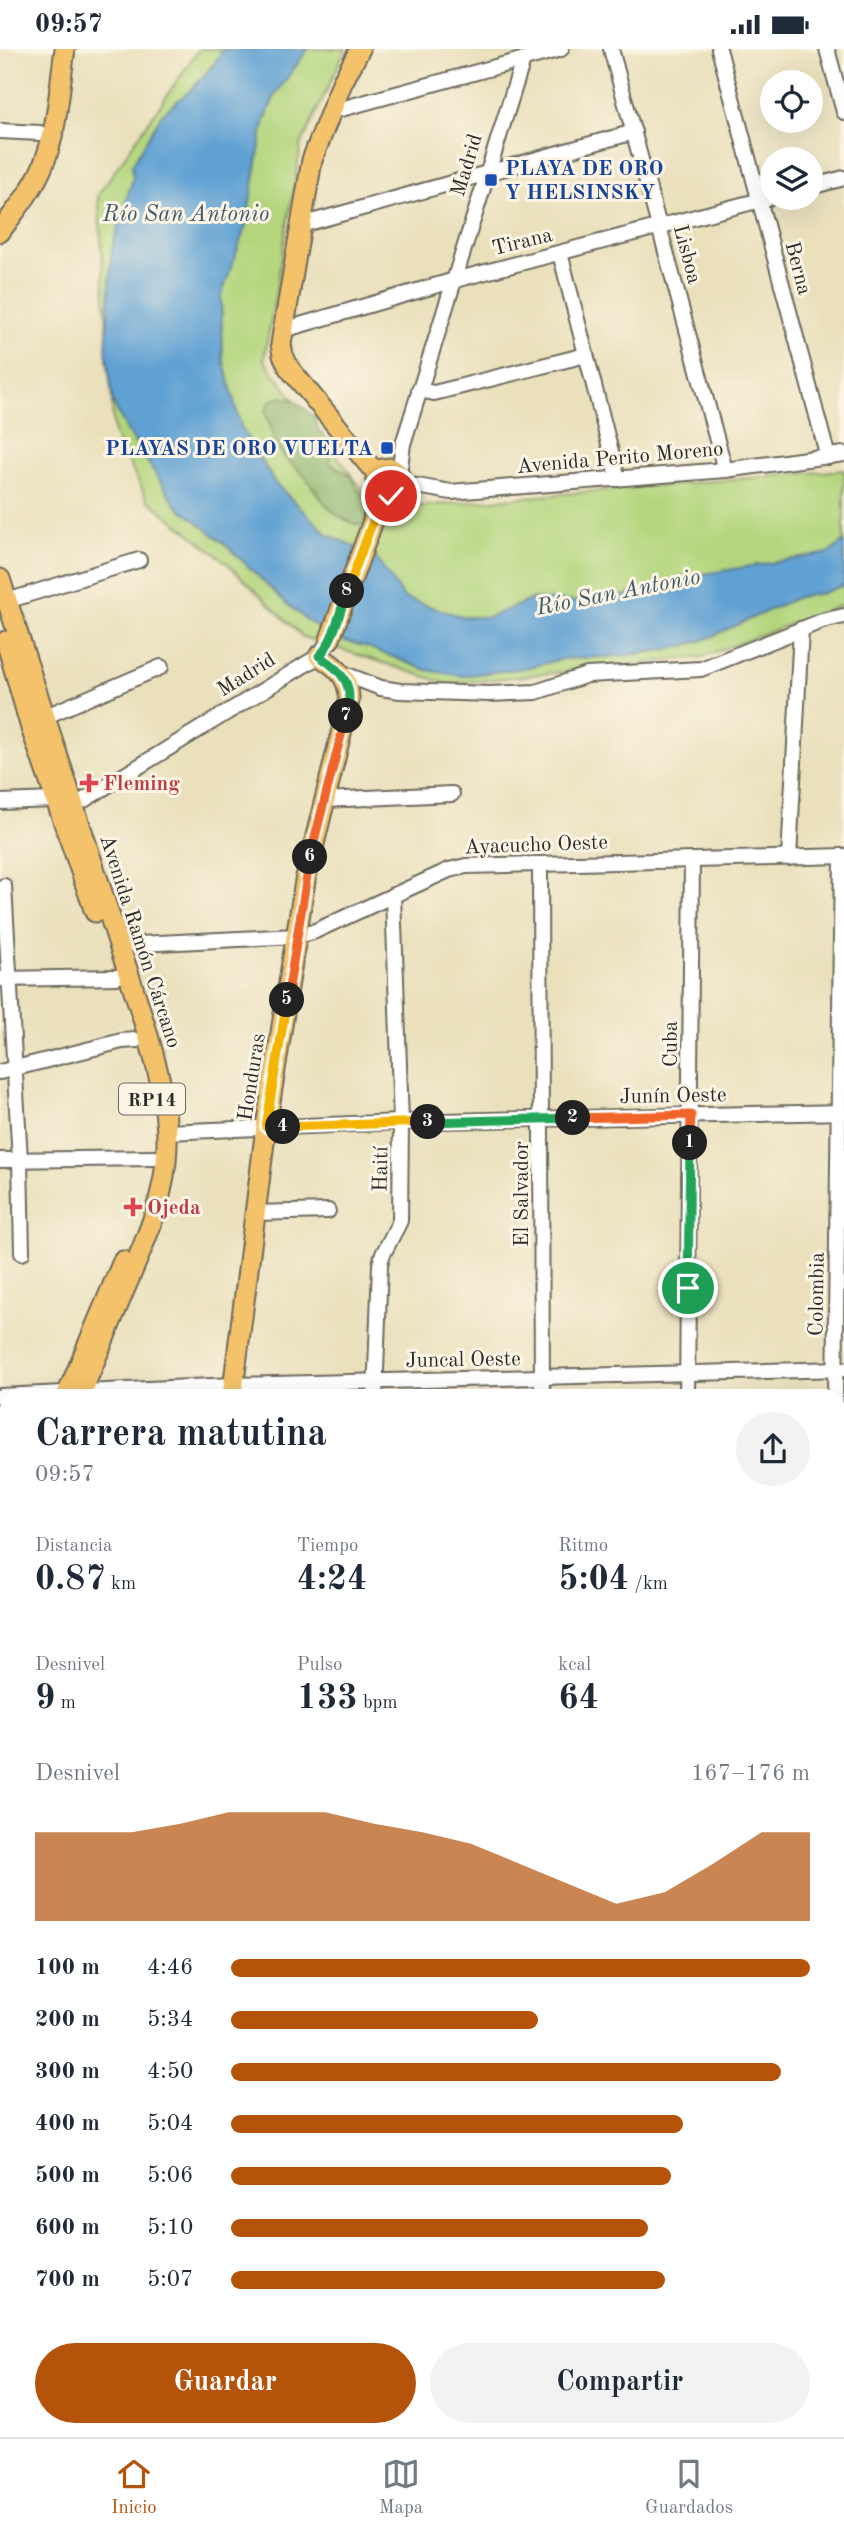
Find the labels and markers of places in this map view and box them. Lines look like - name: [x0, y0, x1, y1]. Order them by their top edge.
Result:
- place label: PLAYA DE ORO Y HELSINSKY: [505, 159, 664, 204]
- marker: PLAYA DE ORO Y HELSINSKY: [483, 172, 499, 188]
- place label: PLAYAS DE ORO VUELTA: [105, 439, 373, 460]
- marker: PLAYAS DE ORO VUELTA: [379, 440, 395, 456]
- pin: [361, 466, 421, 526]
- pin: 8: [330, 573, 364, 609]
- pin: 7: [328, 699, 364, 733]
- place label: Fleming: [103, 774, 180, 795]
- marker: Fleming: [81, 775, 97, 791]
- pin: 6: [292, 839, 328, 875]
- pin: 5: [270, 983, 304, 1017]
- pin: 2: [556, 1101, 590, 1135]
- pin: 3: [410, 1105, 446, 1139]
- pin: 4: [266, 1109, 300, 1145]
- pin: 1: [672, 1125, 708, 1161]
- place label: Ojeda: [147, 1198, 201, 1219]
- marker: Ojeda: [125, 1199, 141, 1215]
- pin: [658, 1258, 718, 1318]

